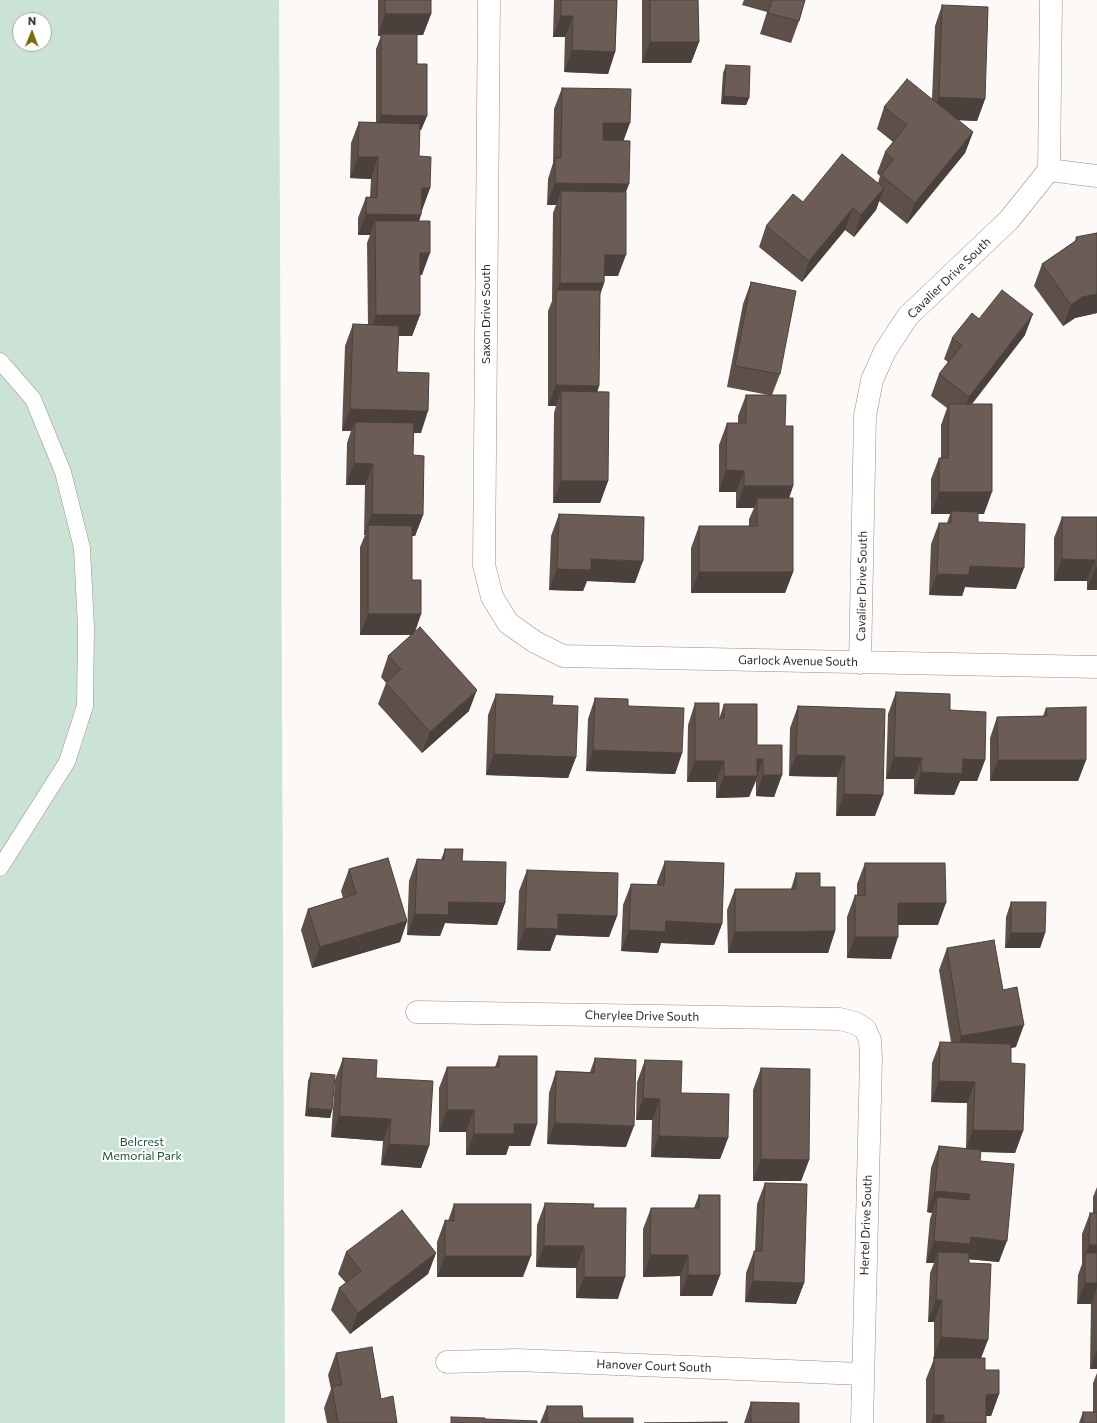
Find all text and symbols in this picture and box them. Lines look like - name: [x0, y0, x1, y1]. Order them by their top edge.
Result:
- north arrow: [12, 12, 52, 52]
- text: N: [28, 14, 36, 27]
- street label: Cavalier Drive South: [904, 235, 994, 321]
- street label: Saxon Drive South: [479, 264, 493, 364]
- street label: Cavalier Drive South: [854, 531, 870, 641]
- street label: Garlock Avenue South: [738, 653, 858, 669]
- street label: Cherylee Drive South: [585, 1008, 699, 1024]
- park label: Belcrest Memorial Park: [102, 1135, 182, 1163]
- street label: Hertel Drive South: [857, 1174, 875, 1276]
- street label: Hanover Court South: [596, 1357, 712, 1375]

